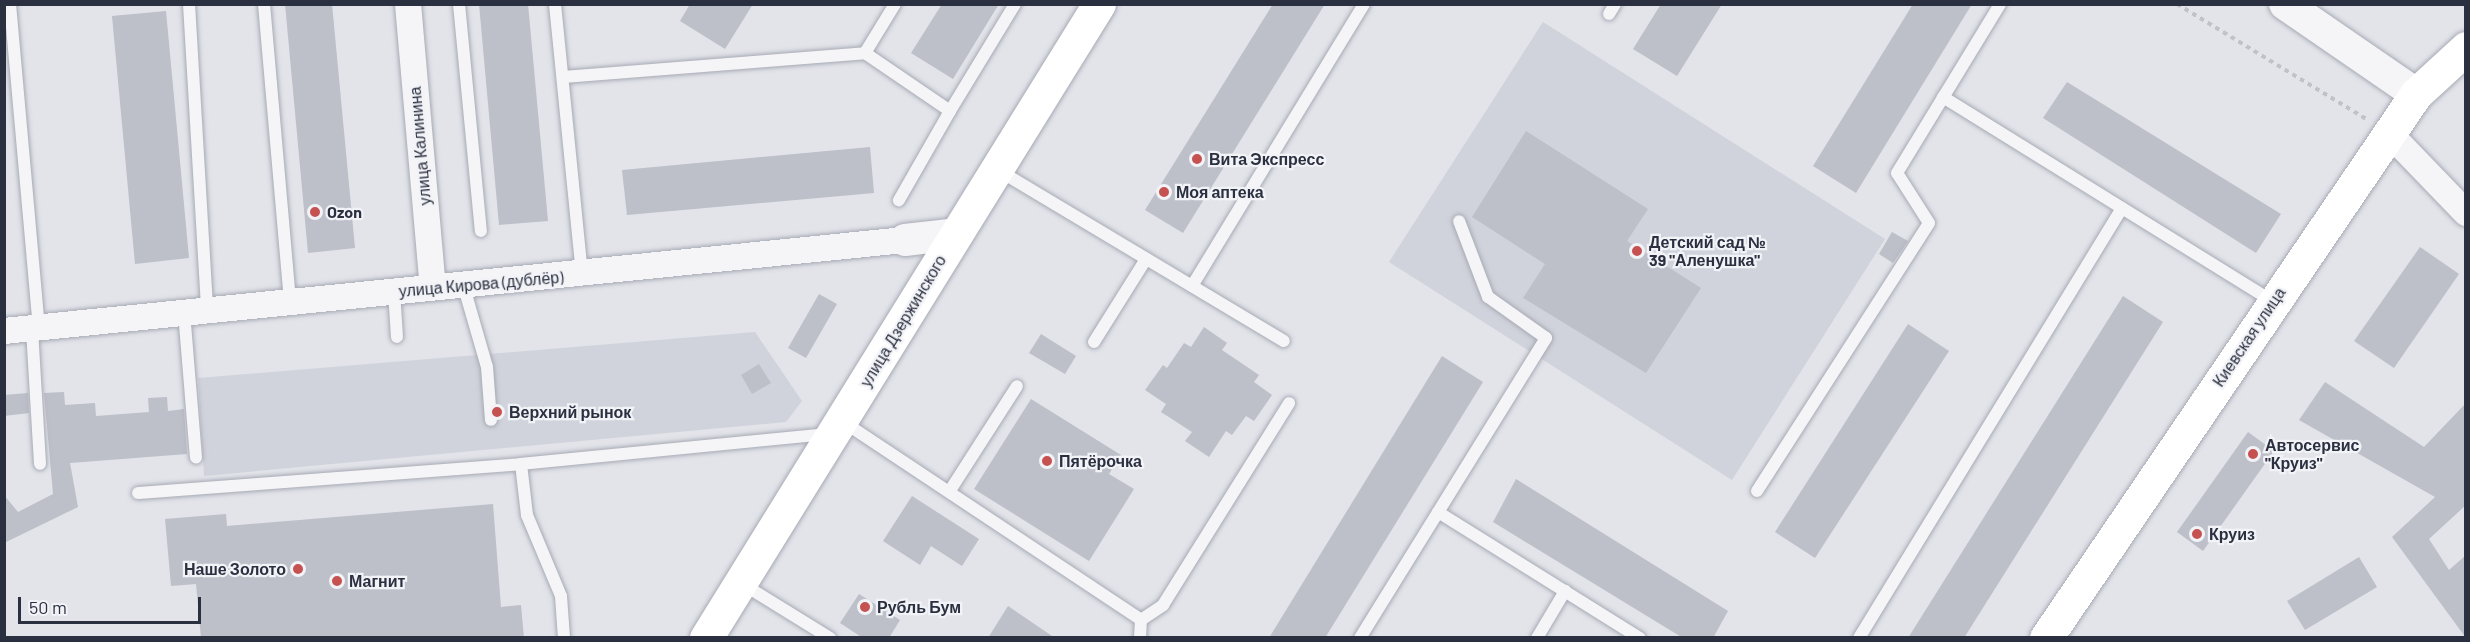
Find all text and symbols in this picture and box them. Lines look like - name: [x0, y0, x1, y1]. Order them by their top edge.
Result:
- street label: улица Калинина: [405, 86, 435, 206]
- place label: Вита Экспресс: [1209, 149, 1324, 169]
- marker: Вита Экспресс: [1190, 152, 1204, 166]
- place label: Моя аптека: [1176, 182, 1264, 202]
- marker: Моя аптека: [1157, 185, 1171, 199]
- place label: Ozon: [327, 202, 362, 222]
- marker: Ozon: [308, 205, 322, 219]
- place label: Детский сад № 39 "Аленушка": [1649, 232, 1766, 270]
- marker: Детский сад № 39 "Аленушка": [1630, 244, 1644, 258]
- street label: улица Дзержинского: [856, 252, 950, 390]
- street label: улица Кирова (дублёр): [398, 267, 564, 301]
- street label: Киевская улица: [2209, 284, 2289, 390]
- place label: Верхний рынок: [509, 402, 631, 422]
- marker: Верхний рынок: [490, 405, 504, 419]
- place label: Автосервис "Круиз": [2265, 435, 2360, 473]
- marker: Автосервис "Круиз": [2246, 447, 2260, 461]
- place label: Пятёрочка: [1059, 451, 1142, 471]
- marker: Пятёрочка: [1040, 454, 1054, 468]
- place label: Круиз: [2209, 524, 2255, 544]
- marker: Круиз: [2190, 527, 2204, 541]
- place label: Наше Золото: [184, 559, 286, 579]
- marker: Наше Золото: [291, 562, 305, 576]
- place label: Магнит: [349, 571, 405, 591]
- marker: Магнит: [330, 574, 344, 588]
- scale bar: [21, 585, 204, 623]
- text: 50 m: [29, 596, 67, 618]
- place label: Рубль Бум: [877, 597, 961, 617]
- marker: Рубль Бум: [858, 600, 872, 614]

